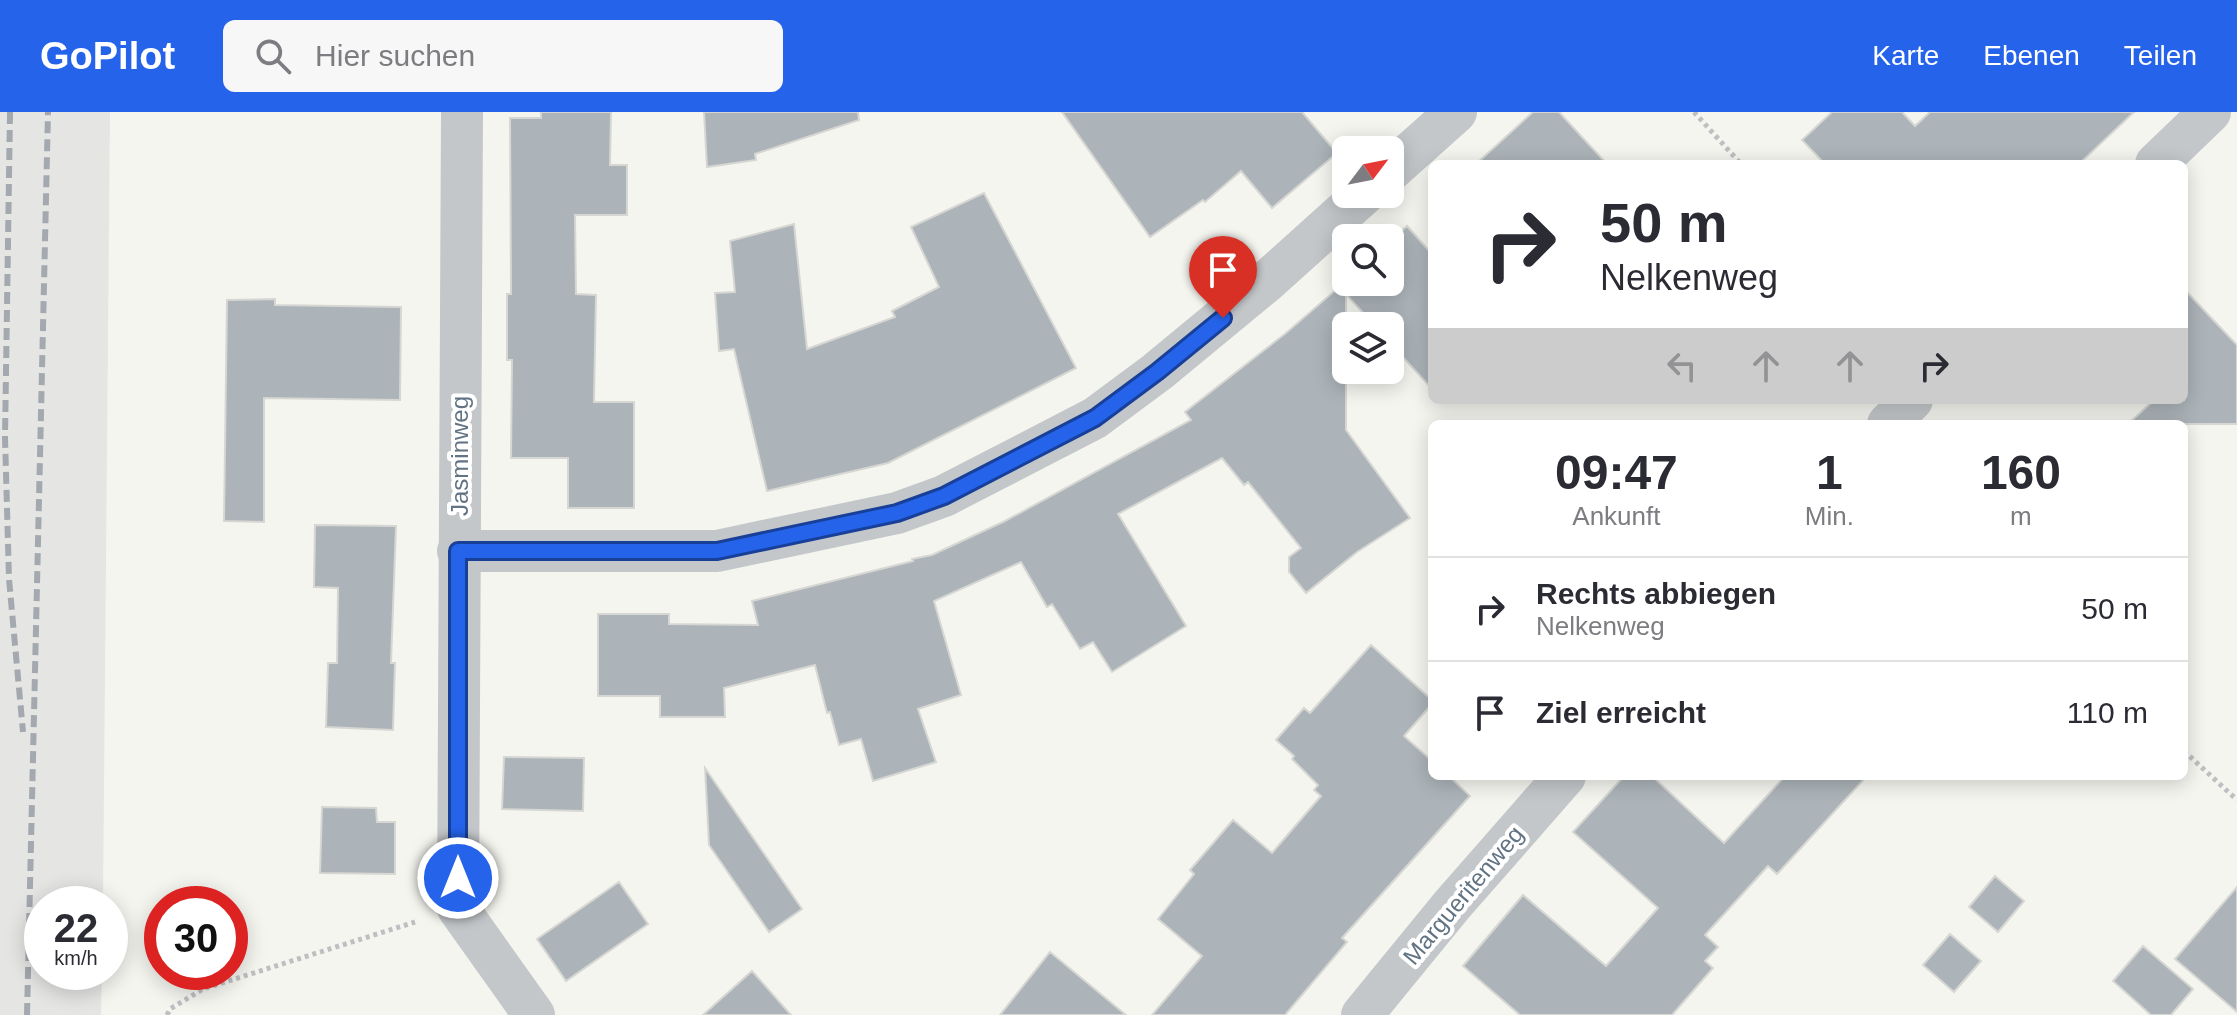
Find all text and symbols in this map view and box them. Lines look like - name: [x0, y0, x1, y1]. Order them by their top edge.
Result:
- search box: [223, 20, 783, 92]
- icon: search: [251, 34, 295, 78]
- text: GoPilot: [40, 35, 175, 77]
- text: Hier suchen: [315, 39, 475, 72]
- text: Karte: [1872, 40, 1939, 71]
- text: Ebenen: [1983, 40, 2080, 71]
- text: Teilen: [2124, 40, 2197, 71]
- north arrow: [1332, 136, 1404, 208]
- map controls: [1332, 136, 1404, 384]
- text: 50 m: [1600, 191, 1728, 254]
- icon: right: [1468, 192, 1572, 296]
- button: search: [1332, 224, 1404, 296]
- pin: [1189, 236, 1257, 318]
- icon: arrive: [1201, 248, 1245, 292]
- text: Nelkenweg: [1600, 257, 1778, 298]
- button: layers: [1332, 312, 1404, 384]
- icon: left: [1660, 344, 1704, 388]
- icon: ahead: [1744, 344, 1788, 388]
- icon: ahead: [1828, 344, 1872, 388]
- icon: right: [1912, 344, 1956, 388]
- street label: Jasminweg: [446, 396, 473, 516]
- text: 09:47: [1555, 446, 1678, 499]
- text: 1: [1816, 446, 1843, 499]
- text: 160: [1981, 446, 2061, 499]
- text: Ankunft: [1572, 501, 1660, 531]
- text: Min.: [1805, 501, 1854, 531]
- text: m: [2010, 501, 2032, 531]
- text: Rechts abbiegen: [1536, 577, 1776, 610]
- icon: right: [1468, 587, 1512, 631]
- text: 50 m: [2081, 592, 2148, 625]
- text: Nelkenweg: [1536, 611, 1665, 641]
- icon: arrive: [1468, 691, 1512, 735]
- text: Ziel erreicht: [1536, 696, 1706, 729]
- text: 110 m: [2067, 696, 2148, 729]
- street label: Margueritenweg: [1397, 820, 1529, 970]
- position arrow: [416, 836, 500, 920]
- speed limit sign: 30: [144, 886, 248, 990]
- text: 22: [54, 906, 98, 950]
- text: km/h: [54, 947, 98, 969]

